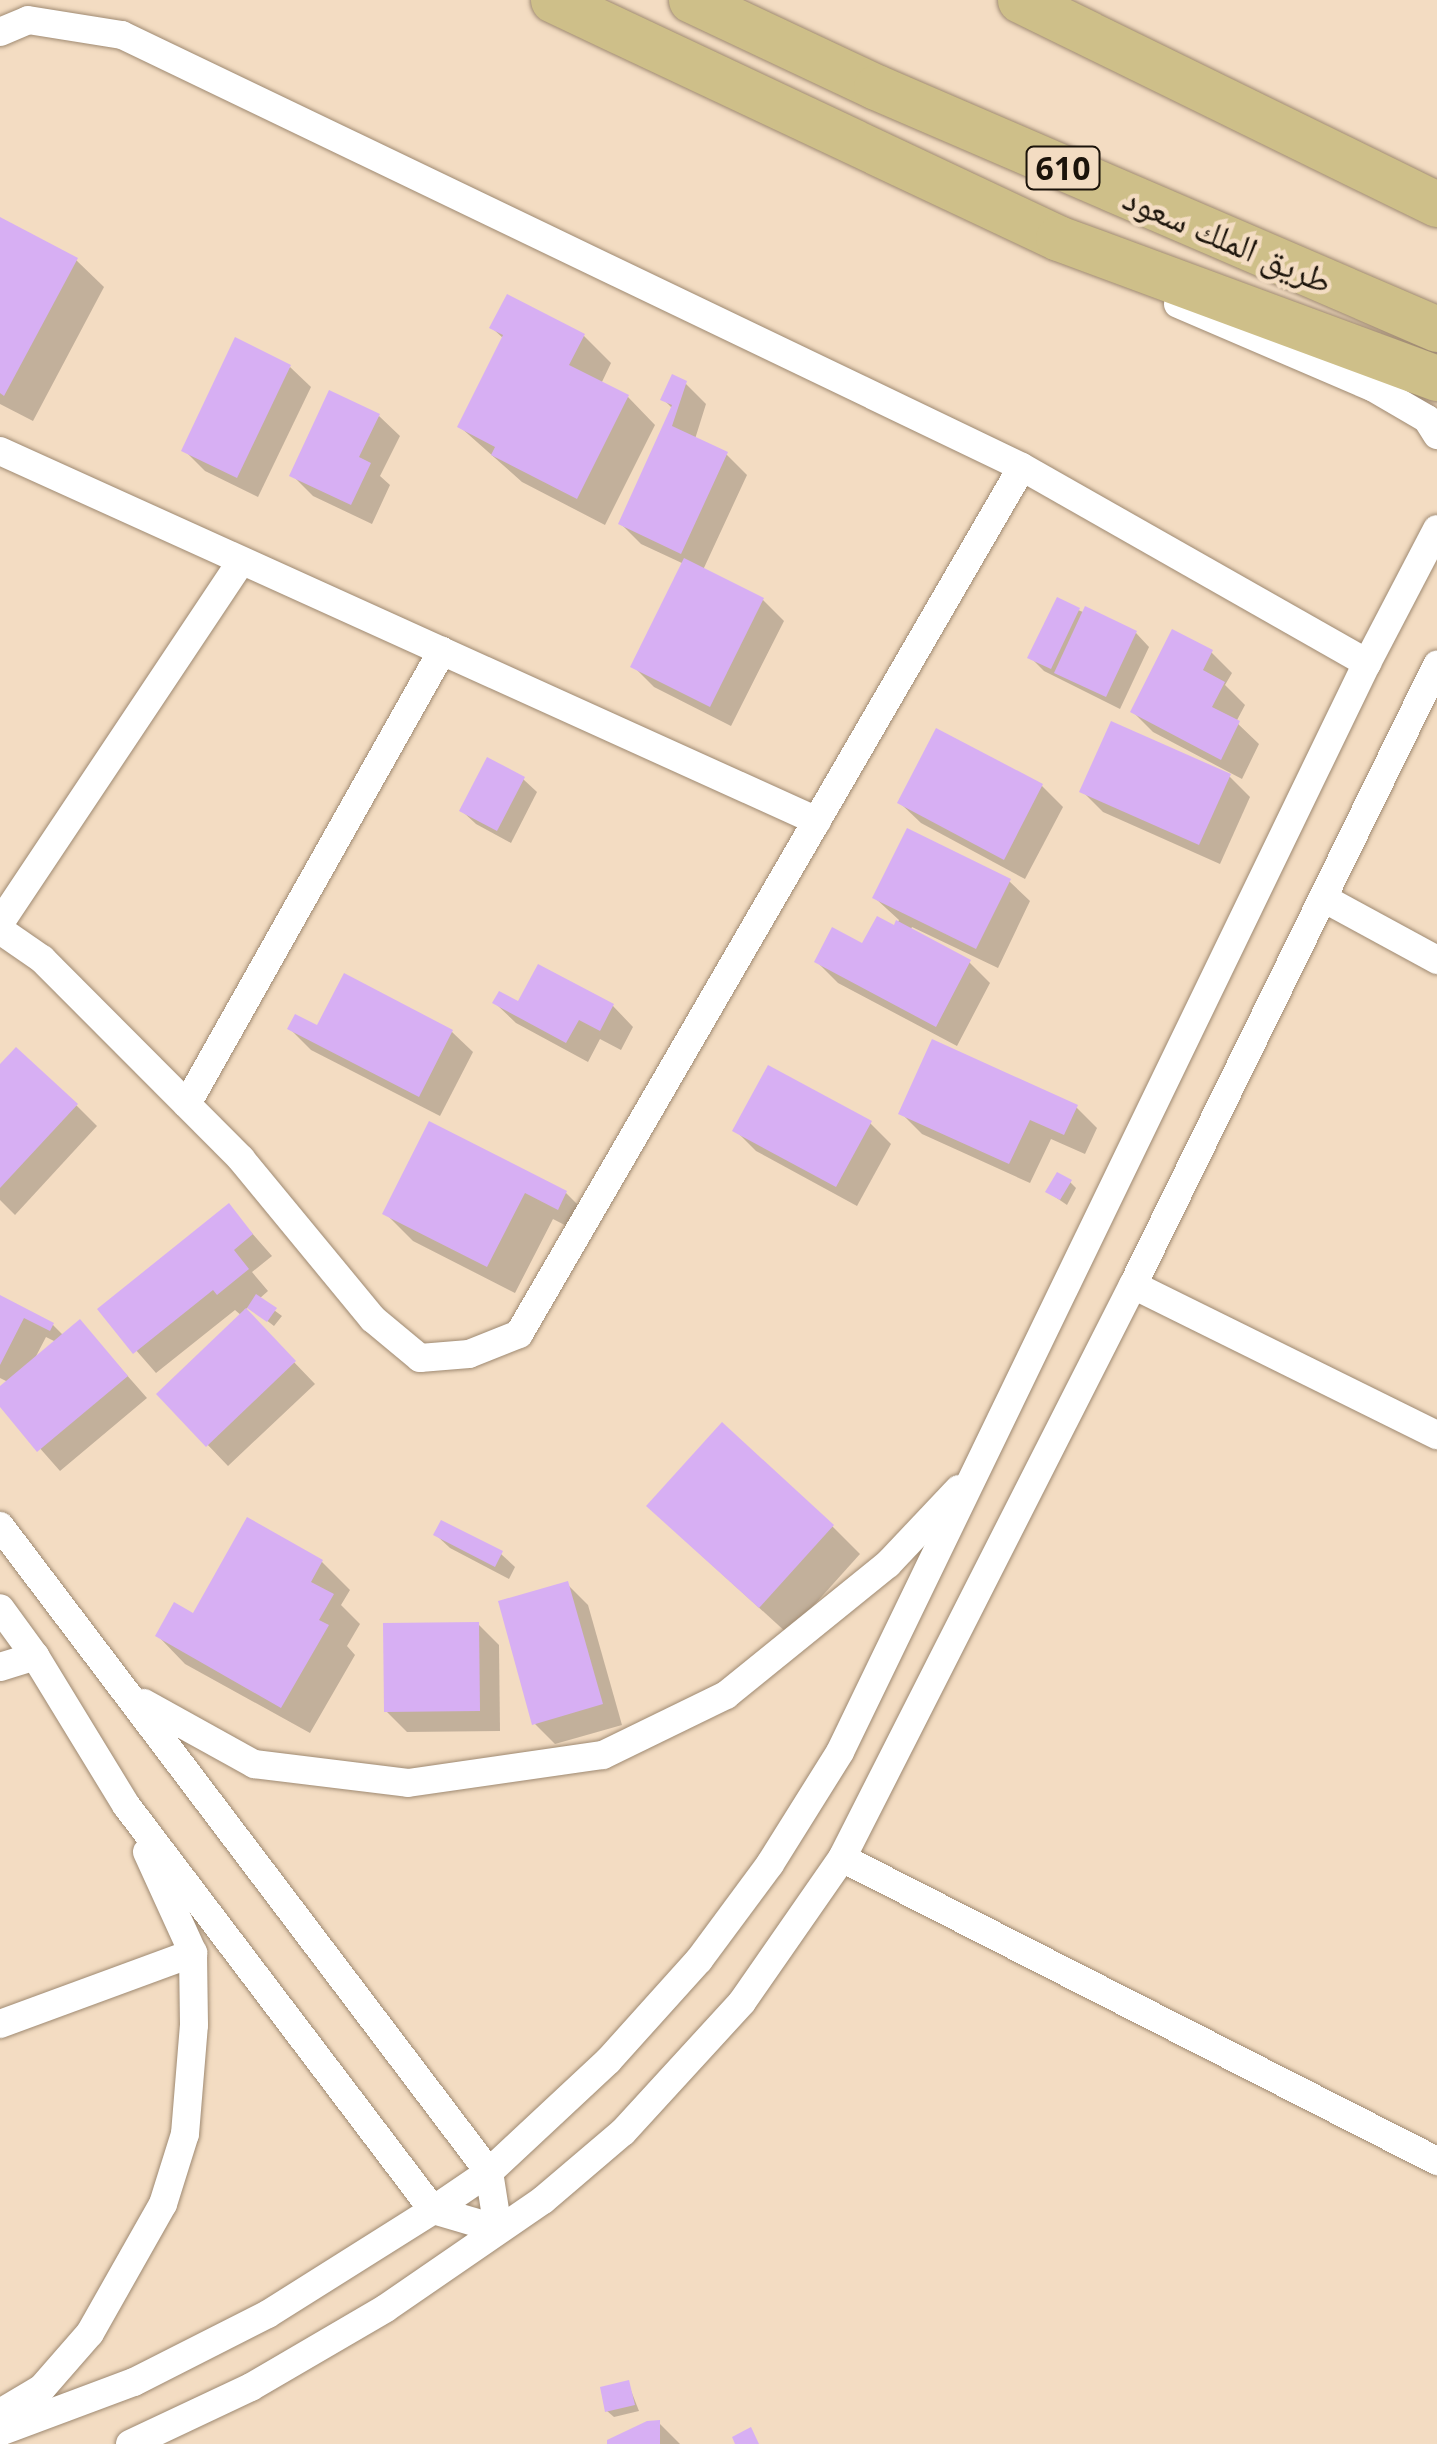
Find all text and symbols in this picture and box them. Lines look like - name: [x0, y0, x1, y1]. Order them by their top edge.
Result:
- road number: 610: [1026, 141, 1100, 195]
- street label: طريق الملك سعود: [1117, 176, 1339, 302]

